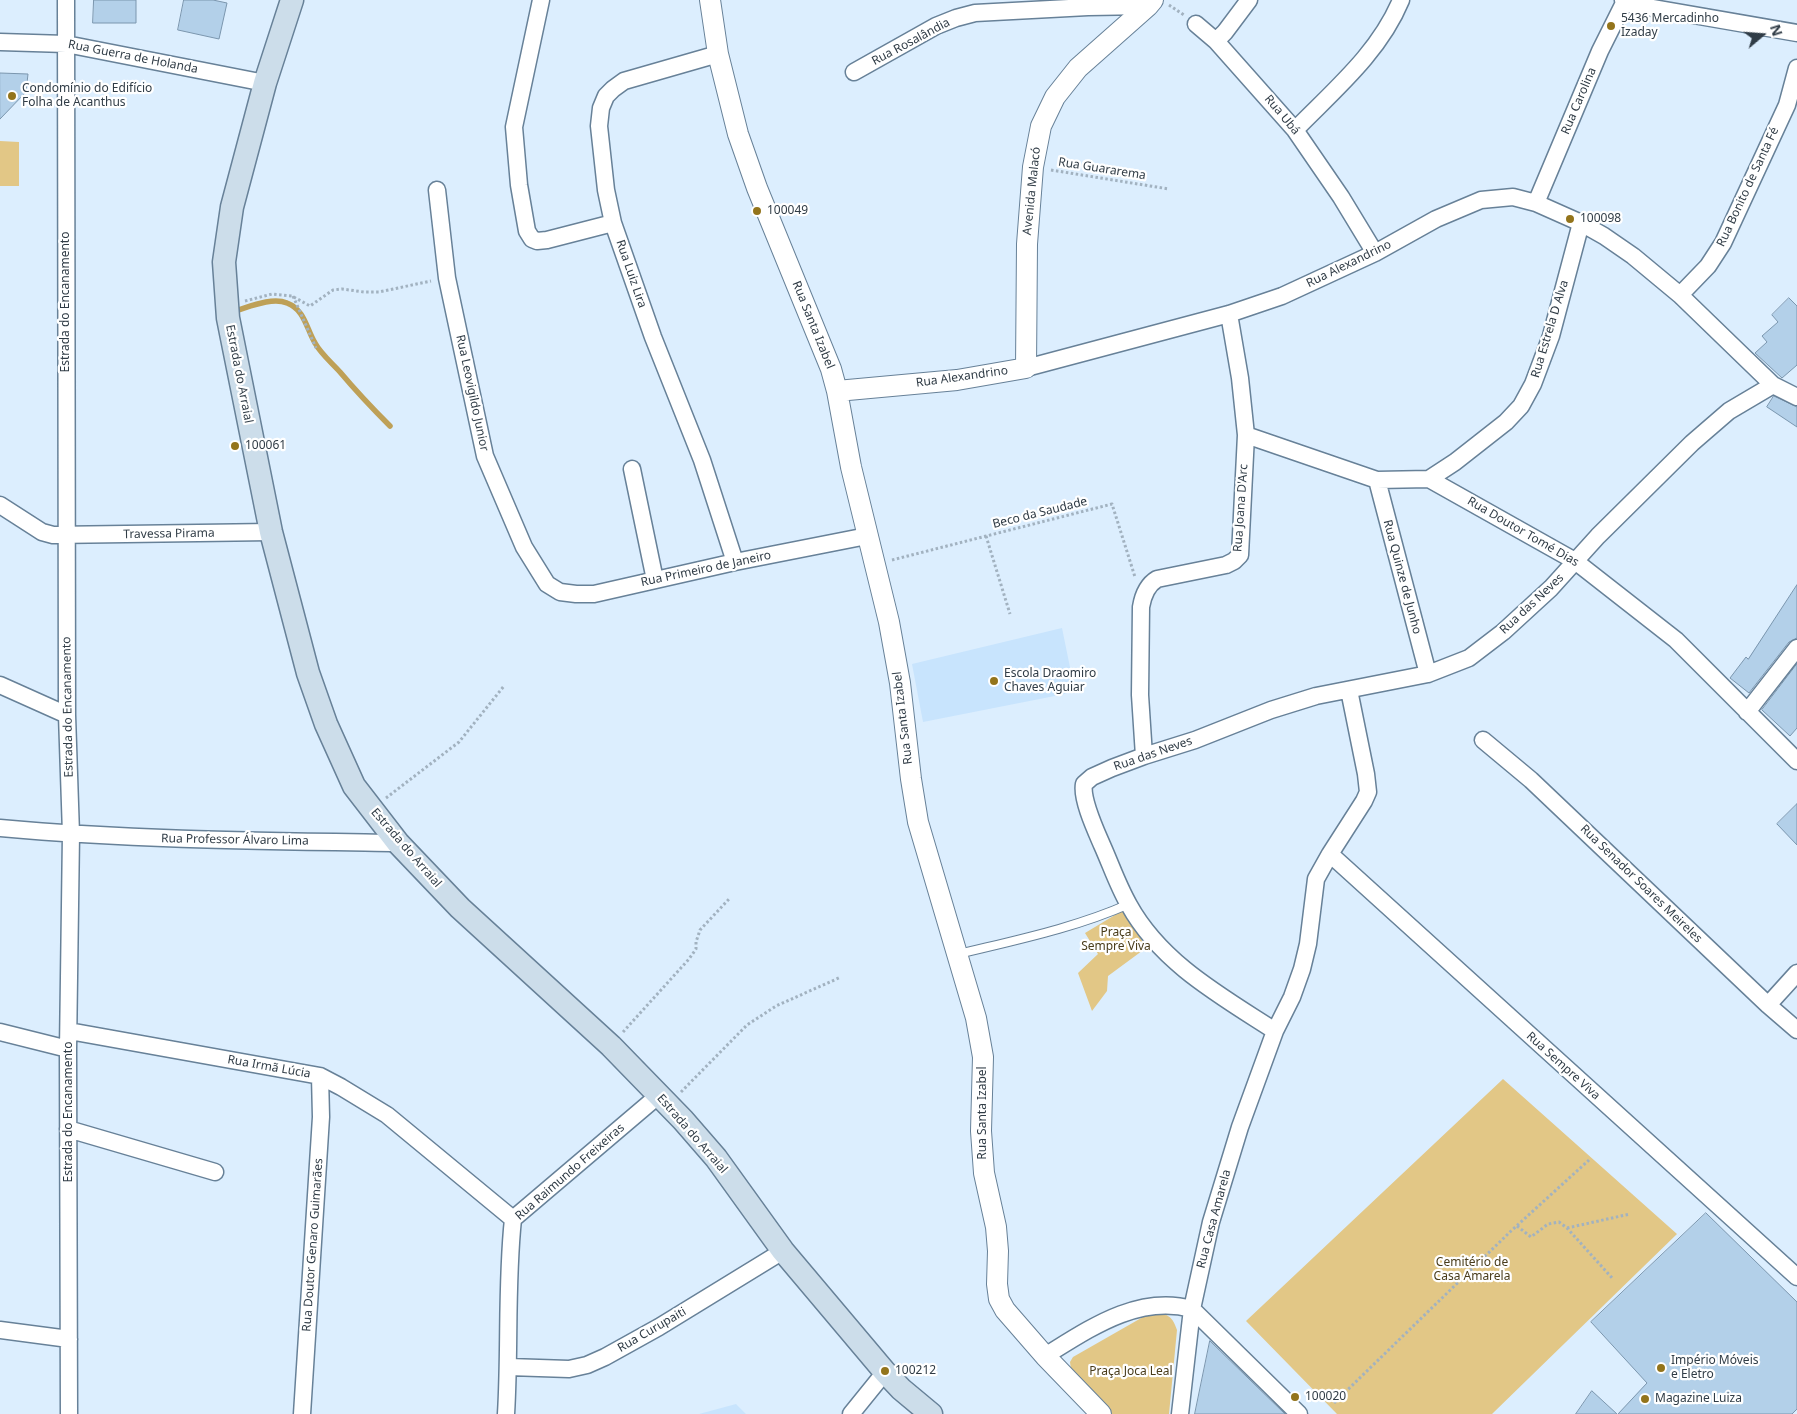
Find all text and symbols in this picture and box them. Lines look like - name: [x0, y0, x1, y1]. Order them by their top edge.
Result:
- north arrow: [1737, 10, 1787, 60]
- place label: 5436 Mercadinho Izaday: [1621, 12, 1719, 40]
- street label: Rua Rosalândia: [869, 15, 953, 69]
- marker: 5436 Mercadinho Izaday: [1605, 20, 1617, 32]
- text: N: [1766, 22, 1788, 39]
- street label: Rua Guerra de Holanda: [67, 37, 199, 77]
- street label: Rua Carolina: [1558, 65, 1600, 137]
- place label: Condomínio do Edifício Folha de Acanthus: [22, 82, 152, 110]
- marker: Condomínio do Edifício Folha de Acanthus: [6, 90, 18, 102]
- street label: Rua Ubá: [1261, 92, 1303, 138]
- street label: Rua Bonito de Santa Fé: [1714, 125, 1782, 249]
- street label: Avenida Malacó: [1020, 146, 1044, 236]
- street label: Rua Guararema: [1057, 155, 1147, 183]
- place label: 100049: [767, 204, 808, 218]
- marker: 100049: [751, 205, 763, 217]
- place label: 100098: [1580, 212, 1621, 226]
- marker: 100098: [1564, 213, 1576, 225]
- street label: Estrada do Encanamento: [59, 232, 73, 372]
- street label: Rua Alexandrino: [1304, 237, 1394, 291]
- street label: Rua Luiz Lira: [613, 238, 649, 310]
- street label: Rua Estrela D Alva: [1528, 278, 1572, 380]
- street label: Rua Santa Izabel: [789, 279, 837, 371]
- street label: Estrada do Arraial: [222, 323, 256, 425]
- street label: Rua Leovigildo Junior: [453, 333, 491, 453]
- street label: Rua Alexandrino: [915, 363, 1009, 391]
- place label: 100061: [245, 439, 286, 453]
- marker: 100061: [229, 440, 241, 452]
- street label: Rua Joana D'Arc: [1231, 464, 1251, 552]
- street label: Beco da Saudade: [991, 494, 1089, 532]
- street label: Rua Doutor Tomé Dias: [1465, 494, 1581, 570]
- street label: Rua Quinze de Junho: [1380, 518, 1424, 636]
- street label: Travessa Pirama: [123, 526, 215, 542]
- street label: Rua Primeiro de Janeiro: [640, 548, 772, 590]
- street label: Rua das Neves: [1497, 571, 1567, 637]
- street label: Estrada do Encanamento: [60, 636, 76, 778]
- place label: Escola Draomiro Chaves Aguiar: [1004, 667, 1096, 695]
- street label: Rua Santa Izabel: [890, 671, 916, 765]
- marker: Escola Draomiro Chaves Aguiar: [988, 675, 1000, 687]
- street label: Rua das Neves: [1112, 734, 1194, 774]
- street label: Estrada do Arraial: [368, 805, 444, 891]
- street label: Rua Senador Soares Meireles: [1577, 822, 1705, 946]
- street label: Rua Professor Álvaro Lima: [161, 832, 309, 848]
- park label: Praça Sempre Viva: [1081, 926, 1151, 954]
- street label: Rua Sempre Viva: [1523, 1029, 1603, 1103]
- street label: Estrada do Encanamento: [62, 1042, 76, 1182]
- street label: Rua Irmã Lúcia: [226, 1053, 312, 1081]
- street label: Rua Santa Izabel: [976, 1066, 990, 1160]
- street label: Estrada do Arraial: [654, 1091, 730, 1177]
- street label: Rua Raimundo Freixeiras: [513, 1121, 627, 1223]
- street label: Rua Doutor Genaro Guimarães: [300, 1158, 326, 1332]
- street label: Rua Casa Amarela: [1194, 1168, 1234, 1270]
- park label: Cemitério de Casa Amarela: [1434, 1256, 1510, 1284]
- street label: Rua Curupaiti: [615, 1305, 689, 1355]
- place label: Império Móveis e Eletro: [1671, 1354, 1758, 1382]
- marker: Império Móveis e Eletro: [1655, 1362, 1667, 1374]
- place label: 100212: [895, 1364, 936, 1378]
- marker: 100212: [879, 1365, 891, 1377]
- park label: Praça Joca Leal: [1089, 1365, 1173, 1379]
- place label: 100020: [1305, 1390, 1346, 1404]
- marker: 100020: [1289, 1391, 1301, 1403]
- place label: Magazine Luiza: [1655, 1392, 1742, 1406]
- marker: Magazine Luiza: [1639, 1393, 1651, 1405]

